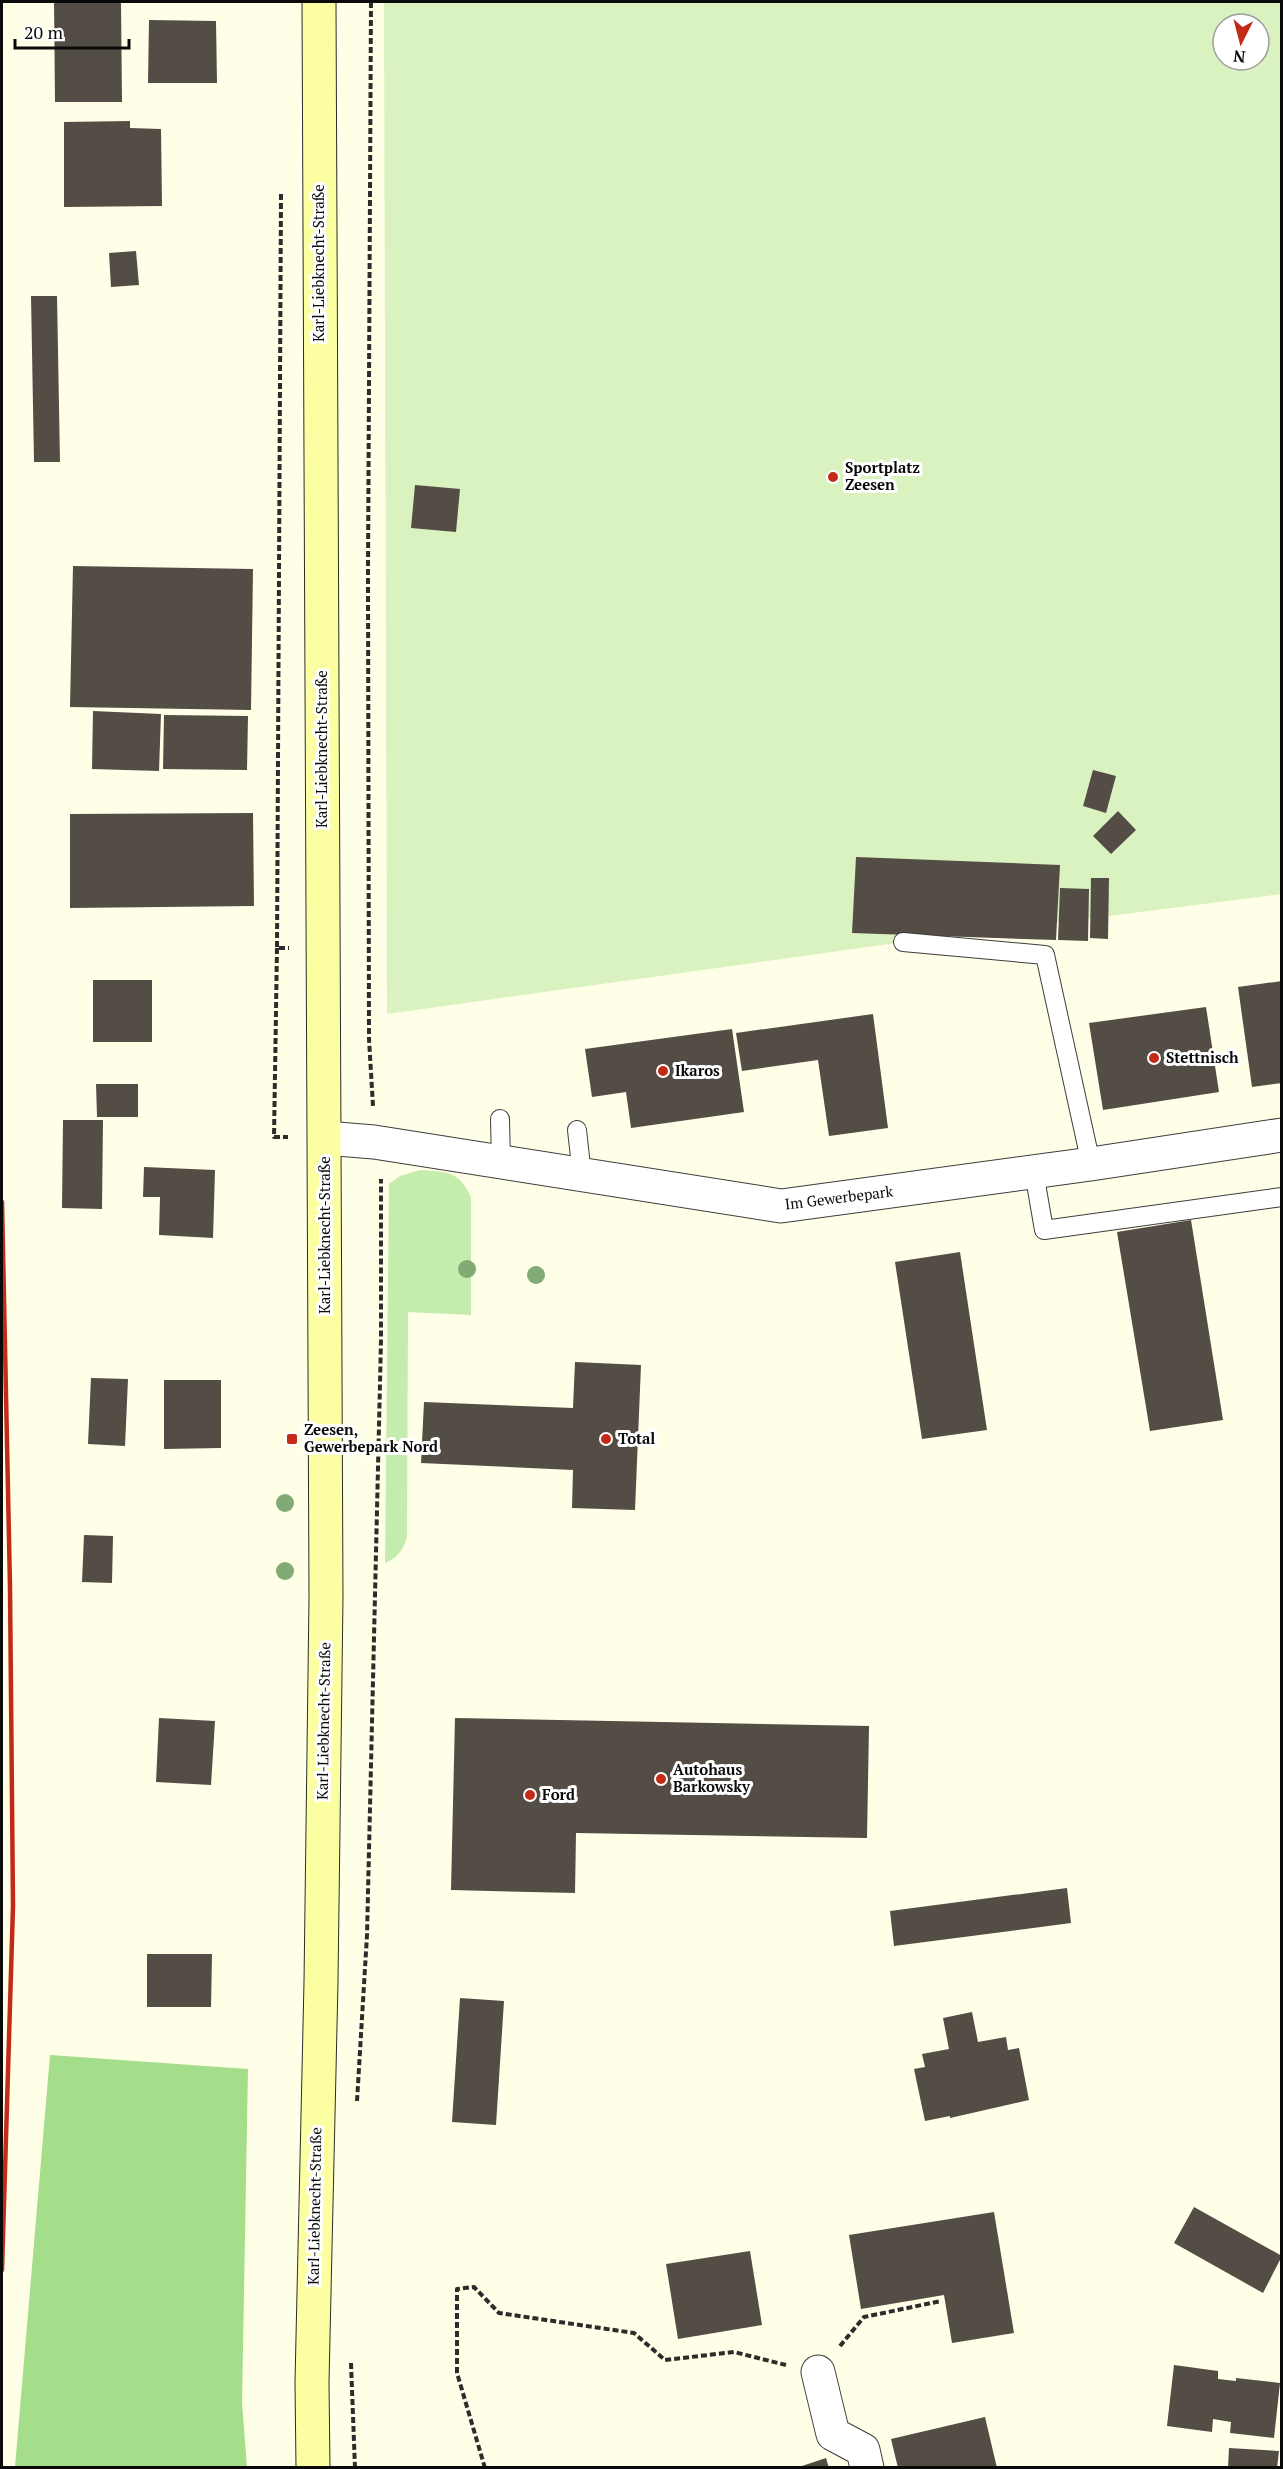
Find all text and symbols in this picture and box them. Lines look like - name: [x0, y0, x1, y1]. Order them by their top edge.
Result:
- scale bar: [15, 12, 129, 50]
- north arrow: [1211, 12, 1271, 72]
- text: 20 m: [24, 20, 64, 44]
- text: N: [1232, 45, 1247, 68]
- street label: Karl-Liebknecht-Straße: [308, 184, 328, 342]
- place label: Sportplatz Zeesen: [845, 457, 920, 494]
- marker: Sportplatz Zeesen: [826, 470, 840, 484]
- street label: Karl-Liebknecht-Straße: [311, 670, 331, 828]
- place label: Stettnisch: [1166, 1047, 1239, 1067]
- marker: Stettnisch: [1147, 1051, 1161, 1065]
- place label: Ikaros: [675, 1060, 720, 1080]
- marker: Ikaros: [656, 1064, 670, 1078]
- street label: Karl-Liebknecht-Straße: [314, 1156, 334, 1314]
- street label: Im Gewerbepark: [784, 1180, 894, 1214]
- place label: Zeesen, Gewerbepark Nord: [304, 1419, 438, 1456]
- place label: Total: [618, 1428, 655, 1448]
- marker: Zeesen, Gewerbepark Nord: [285, 1432, 299, 1446]
- marker: Total: [599, 1432, 613, 1446]
- street label: Karl-Liebknecht-Straße: [312, 1642, 334, 1800]
- place label: Autohaus Barkowsky: [673, 1759, 751, 1796]
- marker: Autohaus Barkowsky: [654, 1772, 668, 1786]
- place label: Ford: [542, 1784, 575, 1804]
- marker: Ford: [523, 1788, 537, 1802]
- street label: Karl-Liebknecht-Straße: [303, 2127, 325, 2285]

